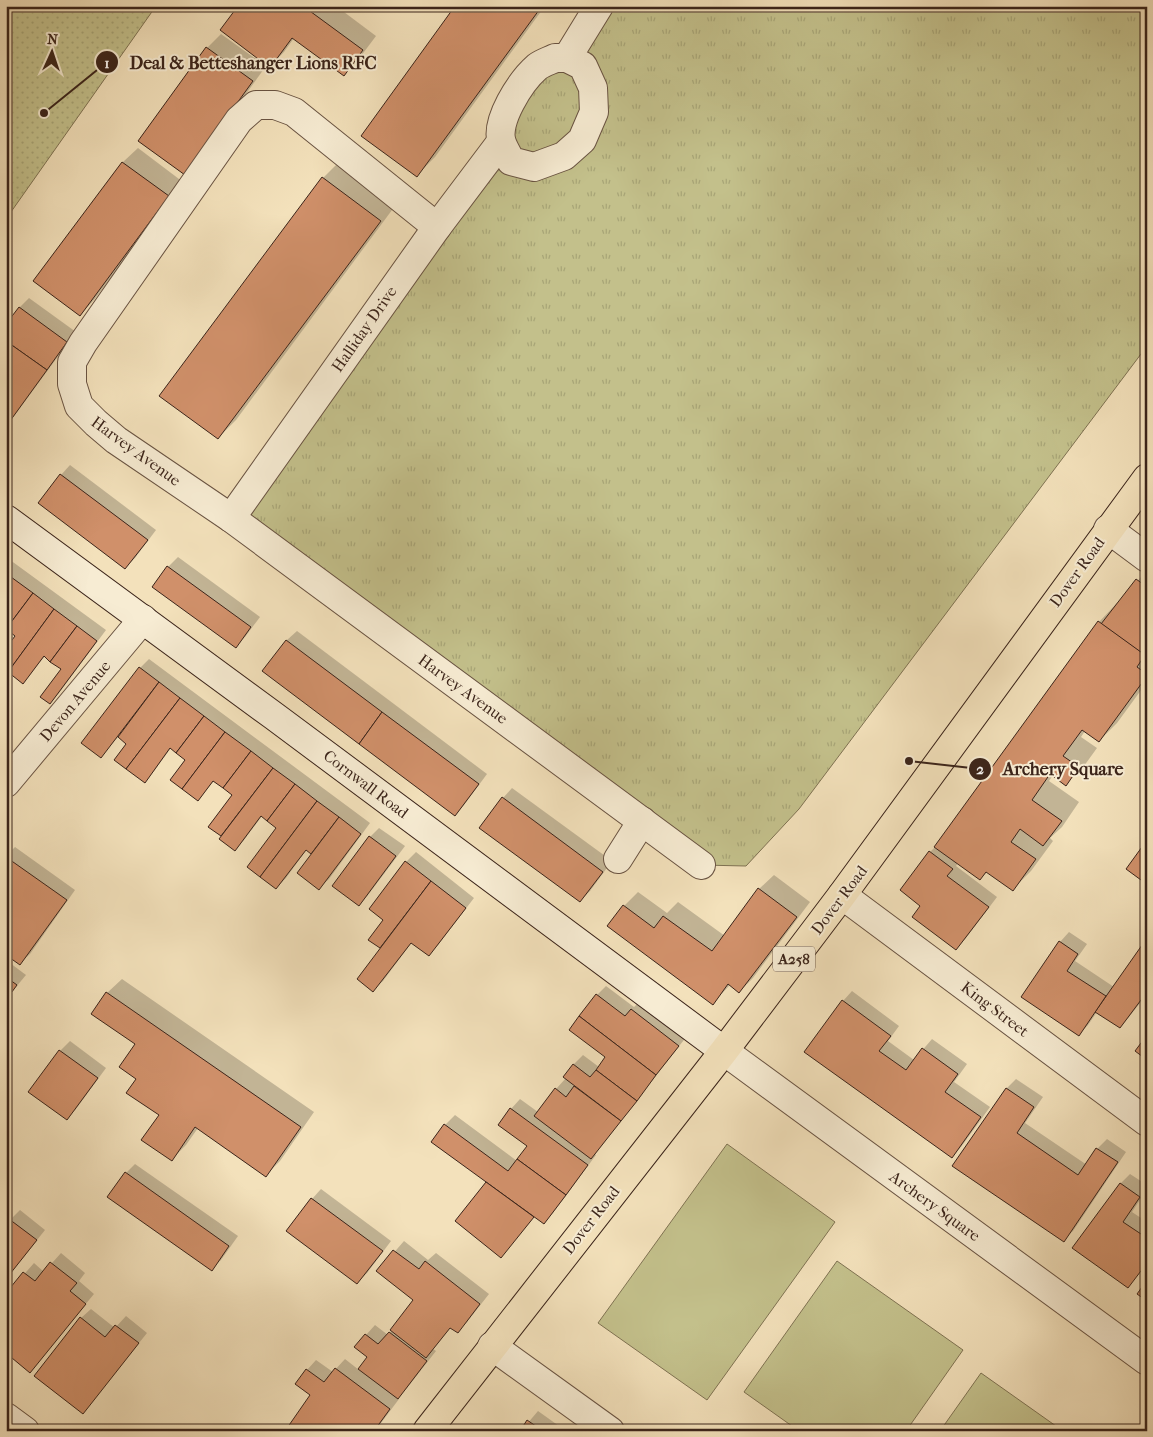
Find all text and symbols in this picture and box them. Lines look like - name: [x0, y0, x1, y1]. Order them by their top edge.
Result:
- north arrow: [28, 28, 78, 78]
- text: N: [47, 31, 59, 48]
- callout: Deal & Betteshanger Lions RFC: [94, 46, 386, 79]
- text: Deal & Betteshanger Lions RFC: [129, 53, 377, 74]
- text: 1: [104, 54, 110, 72]
- street label: Halliday Drive: [327, 282, 401, 376]
- street label: Harvey Avenue: [88, 412, 184, 490]
- street label: Dover Road: [1045, 533, 1109, 611]
- street label: Harvey Avenue: [415, 650, 511, 728]
- street label: Devon Avenue: [36, 657, 114, 745]
- street label: Cornwall Road: [320, 746, 413, 822]
- callout: Archery Square: [968, 752, 1134, 785]
- text: Archery Square: [1002, 759, 1123, 780]
- text: 2: [976, 760, 984, 778]
- street label: Dover Road: [807, 862, 871, 938]
- road number: A258: [773, 946, 815, 972]
- street label: King Street: [957, 977, 1033, 1041]
- street label: Archery Square: [885, 1166, 984, 1245]
- street label: Dover Road: [558, 1182, 624, 1258]

